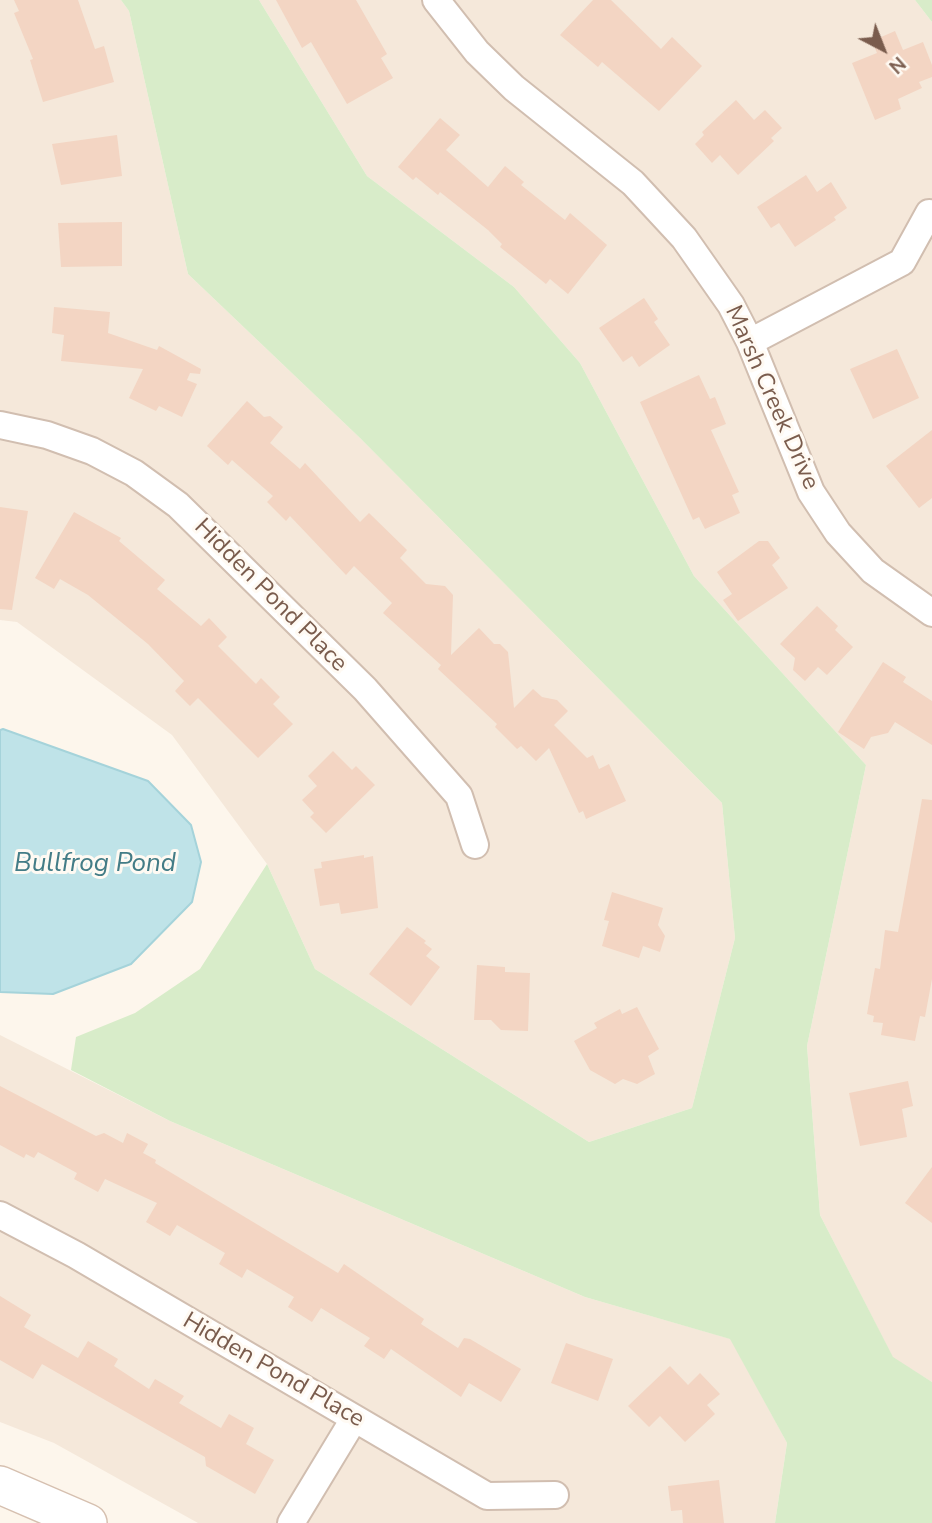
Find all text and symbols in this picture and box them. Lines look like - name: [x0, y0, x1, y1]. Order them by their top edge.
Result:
- north arrow: [848, 14, 918, 84]
- text: N: [883, 50, 911, 79]
- street label: Marsh Creek Drive: [718, 302, 824, 494]
- street label: Hidden Pond Place: [187, 513, 353, 679]
- water label: Bullfrog Pond: [14, 849, 176, 881]
- street label: Hidden Pond Place: [177, 1307, 369, 1435]

